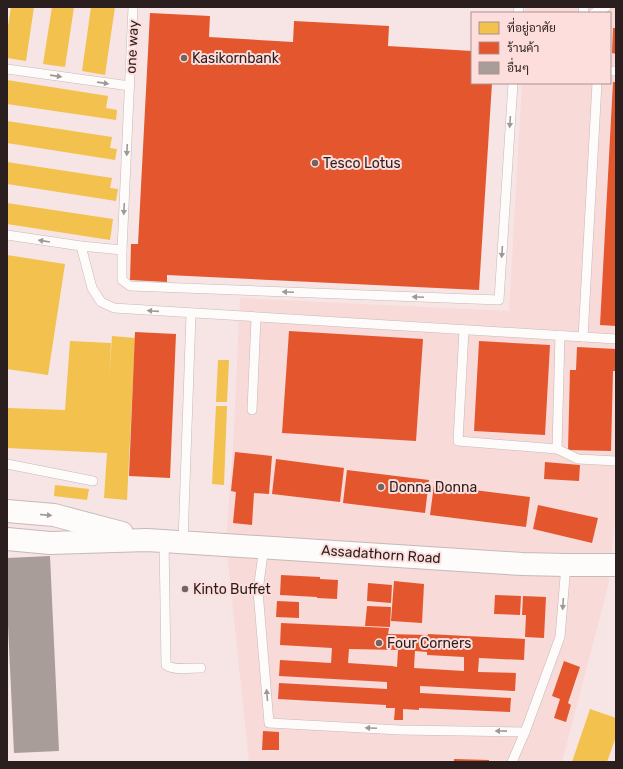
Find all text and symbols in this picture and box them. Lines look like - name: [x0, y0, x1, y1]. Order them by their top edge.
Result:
- legend: [471, 12, 611, 84]
- text: ที่อยู่อาศัย: [507, 17, 556, 36]
- street label: one way: [123, 19, 142, 74]
- text: ร้านค้า: [507, 41, 539, 55]
- place label: Kasikornbank: [192, 50, 280, 67]
- marker: Kasikornbank: [179, 53, 189, 63]
- text: อื่นๆ: [507, 57, 529, 75]
- one-way arrow: [50, 73, 62, 79]
- one-way arrow: [97, 80, 109, 86]
- one-way arrow: [507, 116, 514, 128]
- one-way arrow: [123, 144, 130, 156]
- place label: Tesco Lotus: [323, 155, 401, 172]
- marker: Tesco Lotus: [310, 158, 320, 168]
- one-way arrow: [120, 203, 127, 215]
- one-way arrow: [38, 238, 50, 244]
- one-way arrow: [499, 246, 506, 258]
- one-way arrow: [281, 289, 294, 295]
- one-way arrow: [411, 294, 424, 300]
- one-way arrow: [147, 307, 159, 314]
- place label: Donna Donna: [389, 479, 477, 496]
- marker: Donna Donna: [376, 482, 386, 492]
- one-way arrow: [40, 511, 52, 518]
- street label: Assadathorn Road: [321, 542, 441, 567]
- place label: Kinto Buffet: [193, 581, 271, 598]
- marker: Kinto Buffet: [180, 584, 190, 594]
- one-way arrow: [559, 598, 566, 610]
- place label: Four Corners: [387, 635, 471, 652]
- marker: Four Corners: [374, 638, 384, 648]
- one-way arrow: [263, 689, 270, 701]
- one-way arrow: [365, 725, 377, 732]
- one-way arrow: [495, 728, 507, 735]

